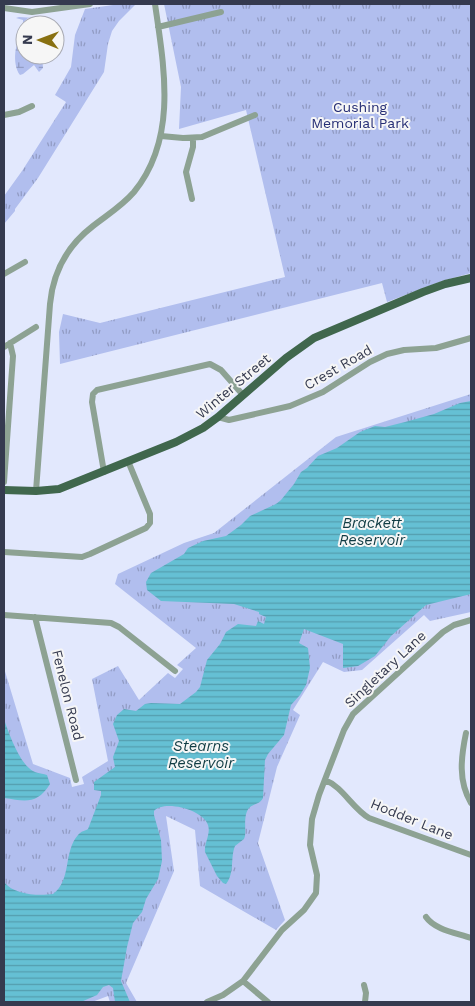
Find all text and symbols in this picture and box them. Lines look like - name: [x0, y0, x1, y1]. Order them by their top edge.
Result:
- north arrow: [15, 15, 65, 65]
- text: N: [19, 34, 35, 45]
- park label: Cushing Memorial Park: [311, 99, 409, 131]
- street label: Crest Road: [301, 341, 375, 393]
- street label: Winter Street: [193, 350, 273, 422]
- water label: Brackett Reservoir: [339, 514, 406, 549]
- street label: Singletary Lane: [341, 627, 429, 711]
- street label: Fenelon Road: [49, 648, 87, 742]
- water label: Stearns Reservoir: [168, 737, 235, 772]
- street label: Hodder Lane: [368, 795, 456, 843]

